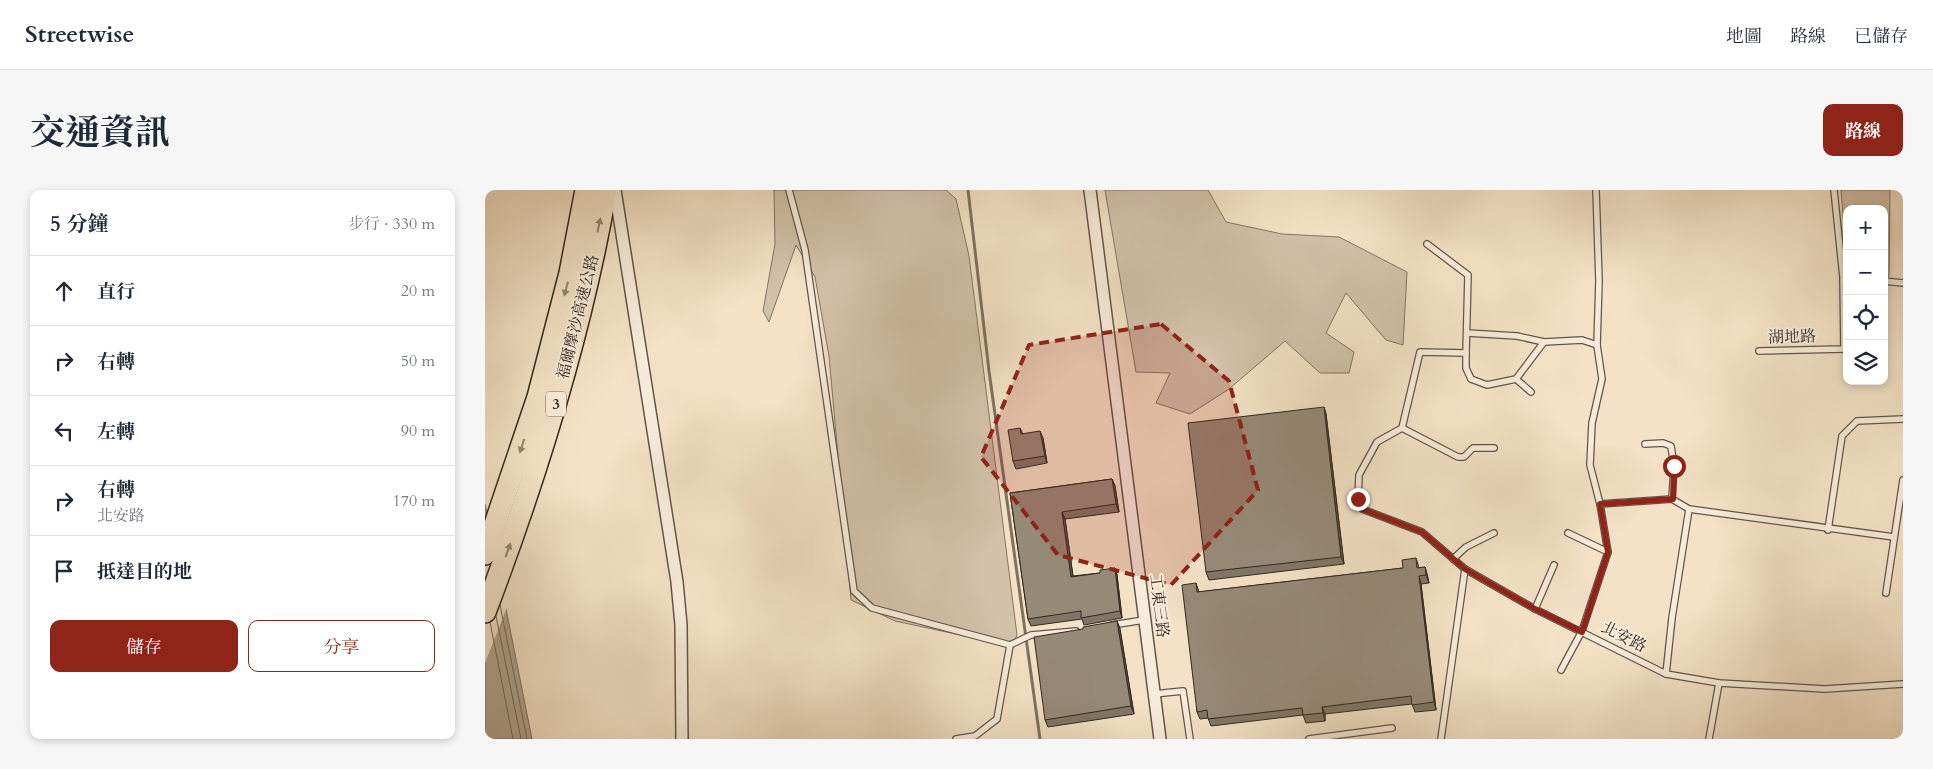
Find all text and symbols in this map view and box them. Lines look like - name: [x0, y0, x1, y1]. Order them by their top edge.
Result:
- text: Streetwise: [25, 18, 134, 51]
- text: 地圖: [1726, 24, 1762, 49]
- text: 路線: [1790, 24, 1826, 49]
- text: 已儲存: [1854, 24, 1908, 49]
- button: 路線: [1823, 104, 1903, 156]
- text: 交通資訊: [30, 109, 170, 157]
- map controls: [1843, 205, 1888, 385]
- button: +: [1843, 205, 1888, 250]
- text: 5 分鐘: [50, 210, 108, 239]
- text: 步行 · 330 m: [348, 213, 435, 235]
- one-way arrow: [595, 217, 603, 233]
- button: −: [1843, 250, 1888, 295]
- street label: 福爾摩沙高速公路: [552, 252, 604, 382]
- icon: ahead: [50, 277, 78, 305]
- text: 直行: [97, 279, 135, 305]
- text: 20 m: [401, 280, 435, 302]
- one-way arrow: [562, 282, 570, 297]
- button: locate: [1843, 295, 1888, 340]
- street label: 湖地路: [1768, 325, 1816, 349]
- button: layers: [1843, 340, 1888, 385]
- icon: right: [50, 347, 78, 375]
- text: 右轉: [97, 349, 135, 375]
- text: 50 m: [401, 350, 435, 372]
- road number: 3: [546, 392, 566, 416]
- icon: left: [50, 417, 78, 445]
- text: 左轉: [97, 419, 135, 445]
- text: 90 m: [401, 420, 435, 442]
- one-way arrow: [518, 438, 525, 453]
- route start: [1663, 455, 1686, 478]
- text: 右轉: [97, 477, 135, 503]
- icon: right: [50, 487, 78, 515]
- route end: [1347, 488, 1370, 511]
- text: 170 m: [393, 490, 435, 512]
- text: 北安路: [97, 505, 145, 527]
- one-way arrow: [505, 542, 512, 557]
- icon: arrive: [50, 557, 78, 585]
- text: 抵達目的地: [97, 559, 192, 585]
- street label: 工東三路: [1144, 573, 1174, 639]
- street label: 北安路: [1598, 616, 1650, 658]
- button: 儲存: [50, 620, 238, 672]
- button: 分享: [248, 620, 435, 672]

